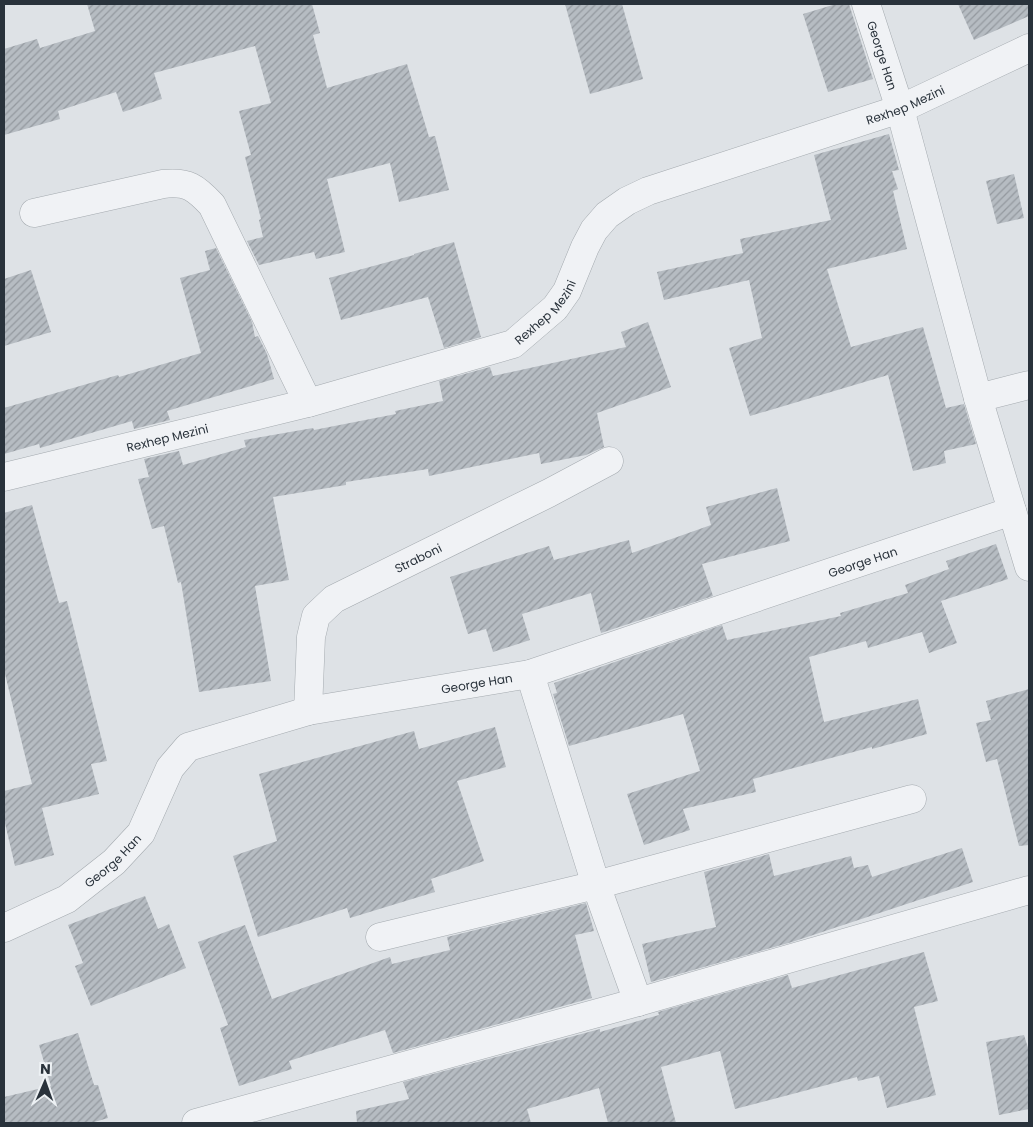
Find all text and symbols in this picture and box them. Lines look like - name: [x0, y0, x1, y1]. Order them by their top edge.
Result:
- street label: George Han: [863, 19, 902, 92]
- street label: Rexhep Mezini: [864, 81, 947, 128]
- street label: Rexhep Mezini: [510, 277, 579, 348]
- street label: Rexhep Mezini: [124, 419, 210, 455]
- street label: Straboni: [392, 539, 444, 576]
- street label: George Han: [826, 542, 899, 581]
- street label: George Han: [440, 669, 514, 697]
- street label: George Han: [80, 830, 145, 891]
- north arrow: [20, 1057, 70, 1107]
- text: N: [40, 1059, 51, 1079]

